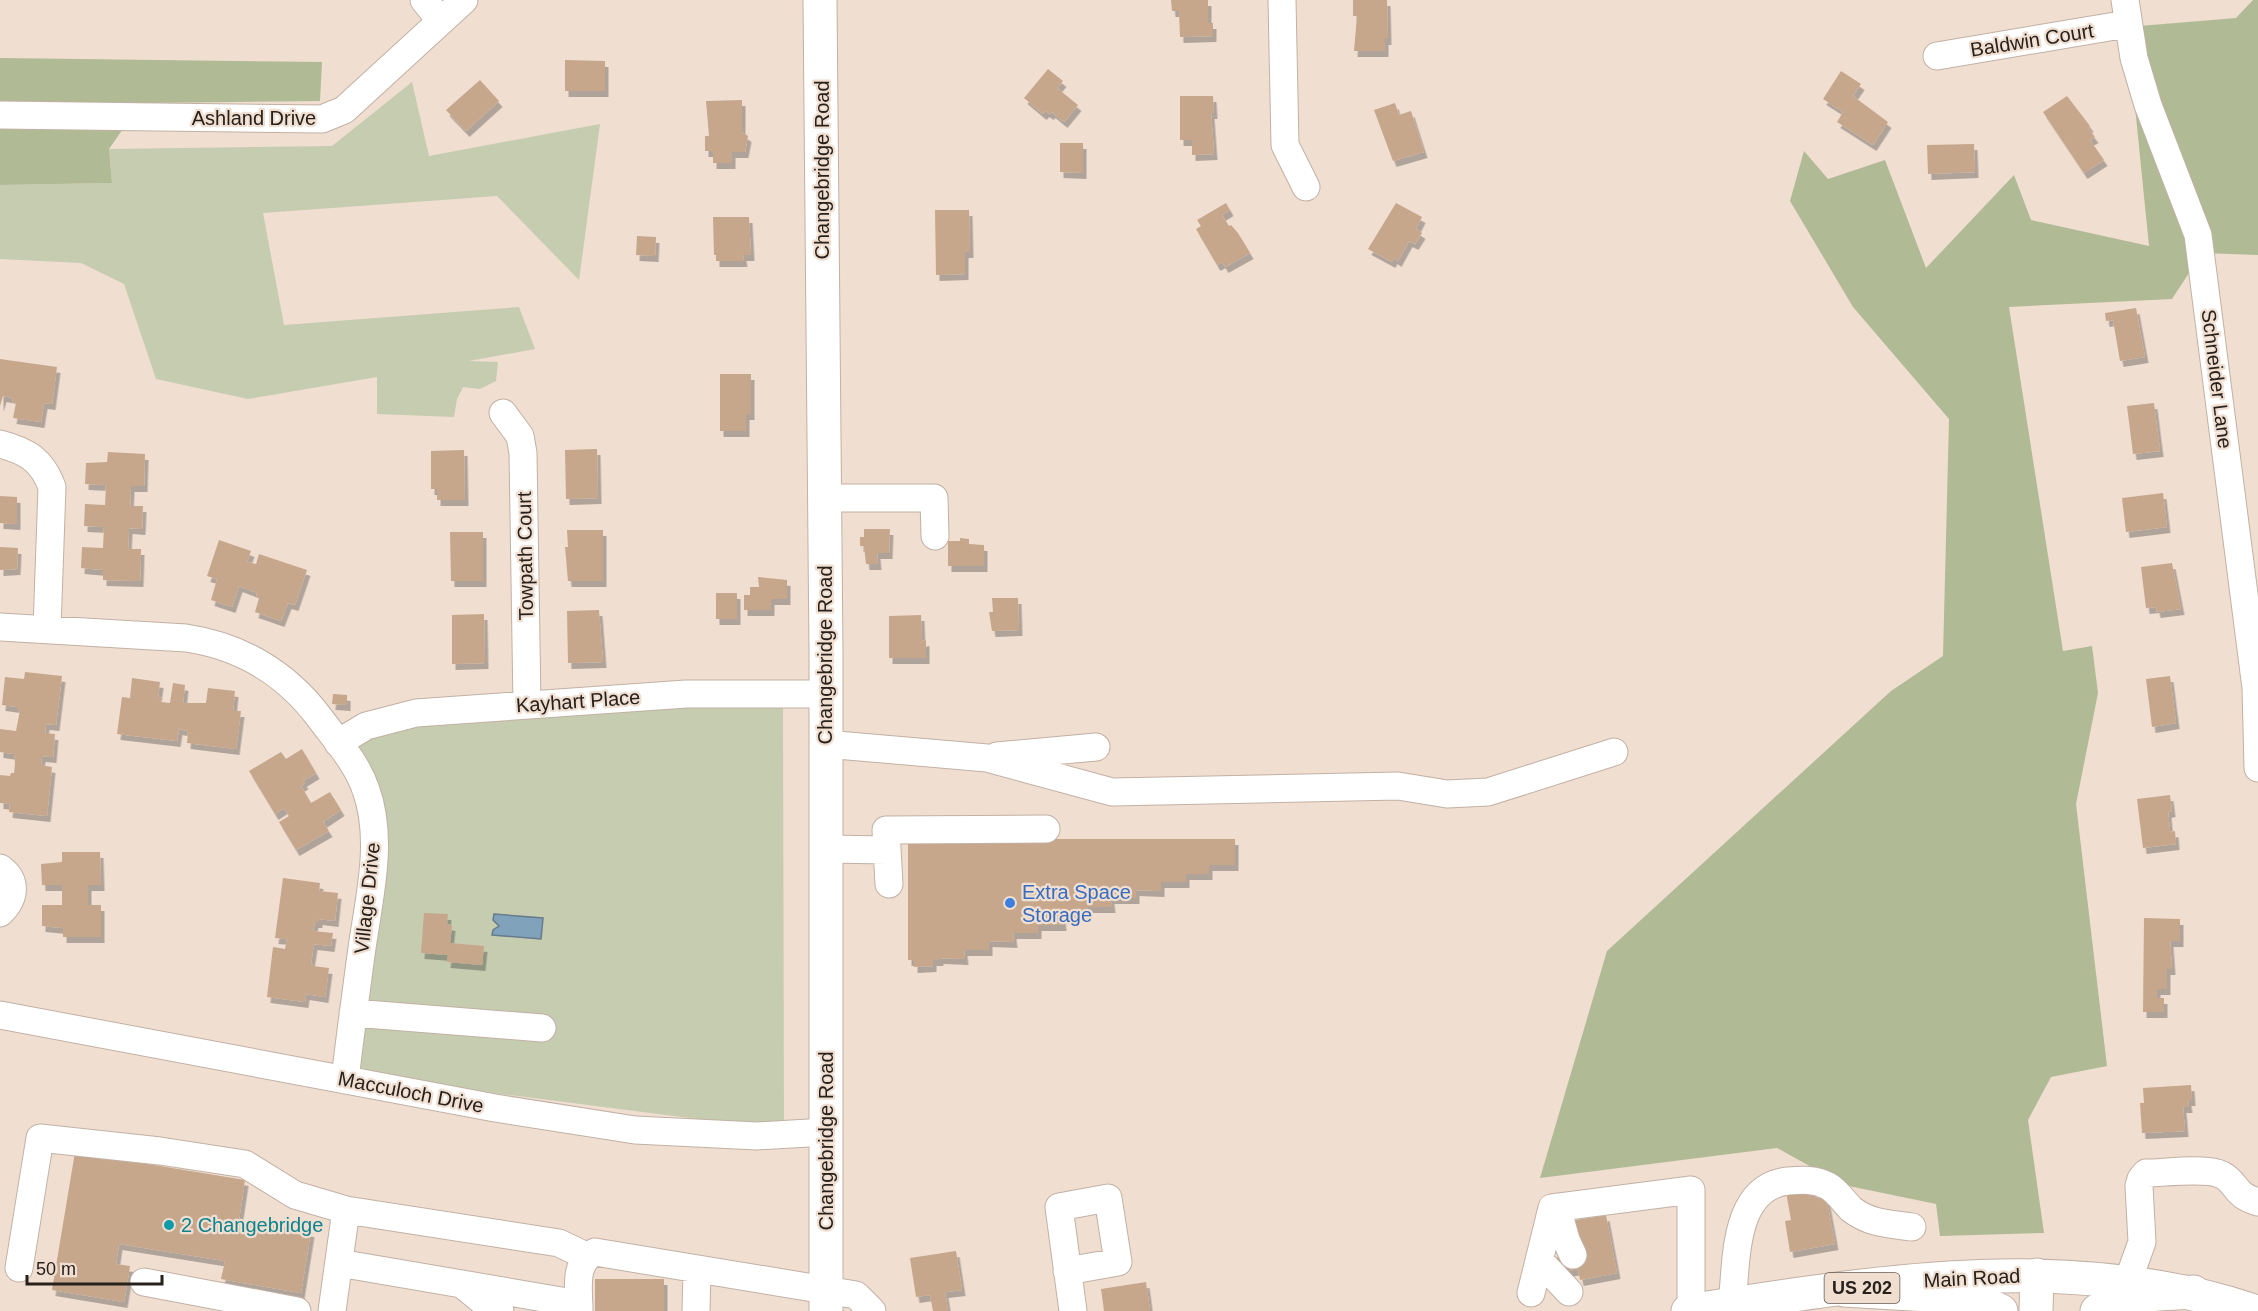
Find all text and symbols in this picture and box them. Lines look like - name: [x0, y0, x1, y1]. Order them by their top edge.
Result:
- street label: Baldwin Court: [1969, 19, 2096, 61]
- street label: Changebridge Road: [811, 80, 833, 260]
- street label: Ashland Drive: [192, 107, 316, 129]
- street label: Schneider Lane: [2198, 308, 2236, 450]
- street label: Towpath Court: [513, 491, 537, 621]
- street label: Changebridge Road: [814, 565, 836, 745]
- street label: Kayhart Place: [515, 686, 641, 716]
- street label: Village Drive: [350, 841, 384, 955]
- place label: Extra Space Storage: [1022, 881, 1131, 926]
- marker: Extra Space Storage: [1003, 896, 1017, 910]
- street label: Changebridge Road: [815, 1051, 837, 1231]
- street label: Macculoch Drive: [336, 1067, 486, 1117]
- place label: 2 Changebridge: [181, 1214, 323, 1236]
- marker: 2 Changebridge: [162, 1218, 176, 1232]
- scale bar: [27, 1248, 162, 1286]
- text: 50 m: [36, 1259, 76, 1279]
- street label: Main Road: [1923, 1264, 2021, 1292]
- road number: US 202: [1824, 1273, 1900, 1303]

